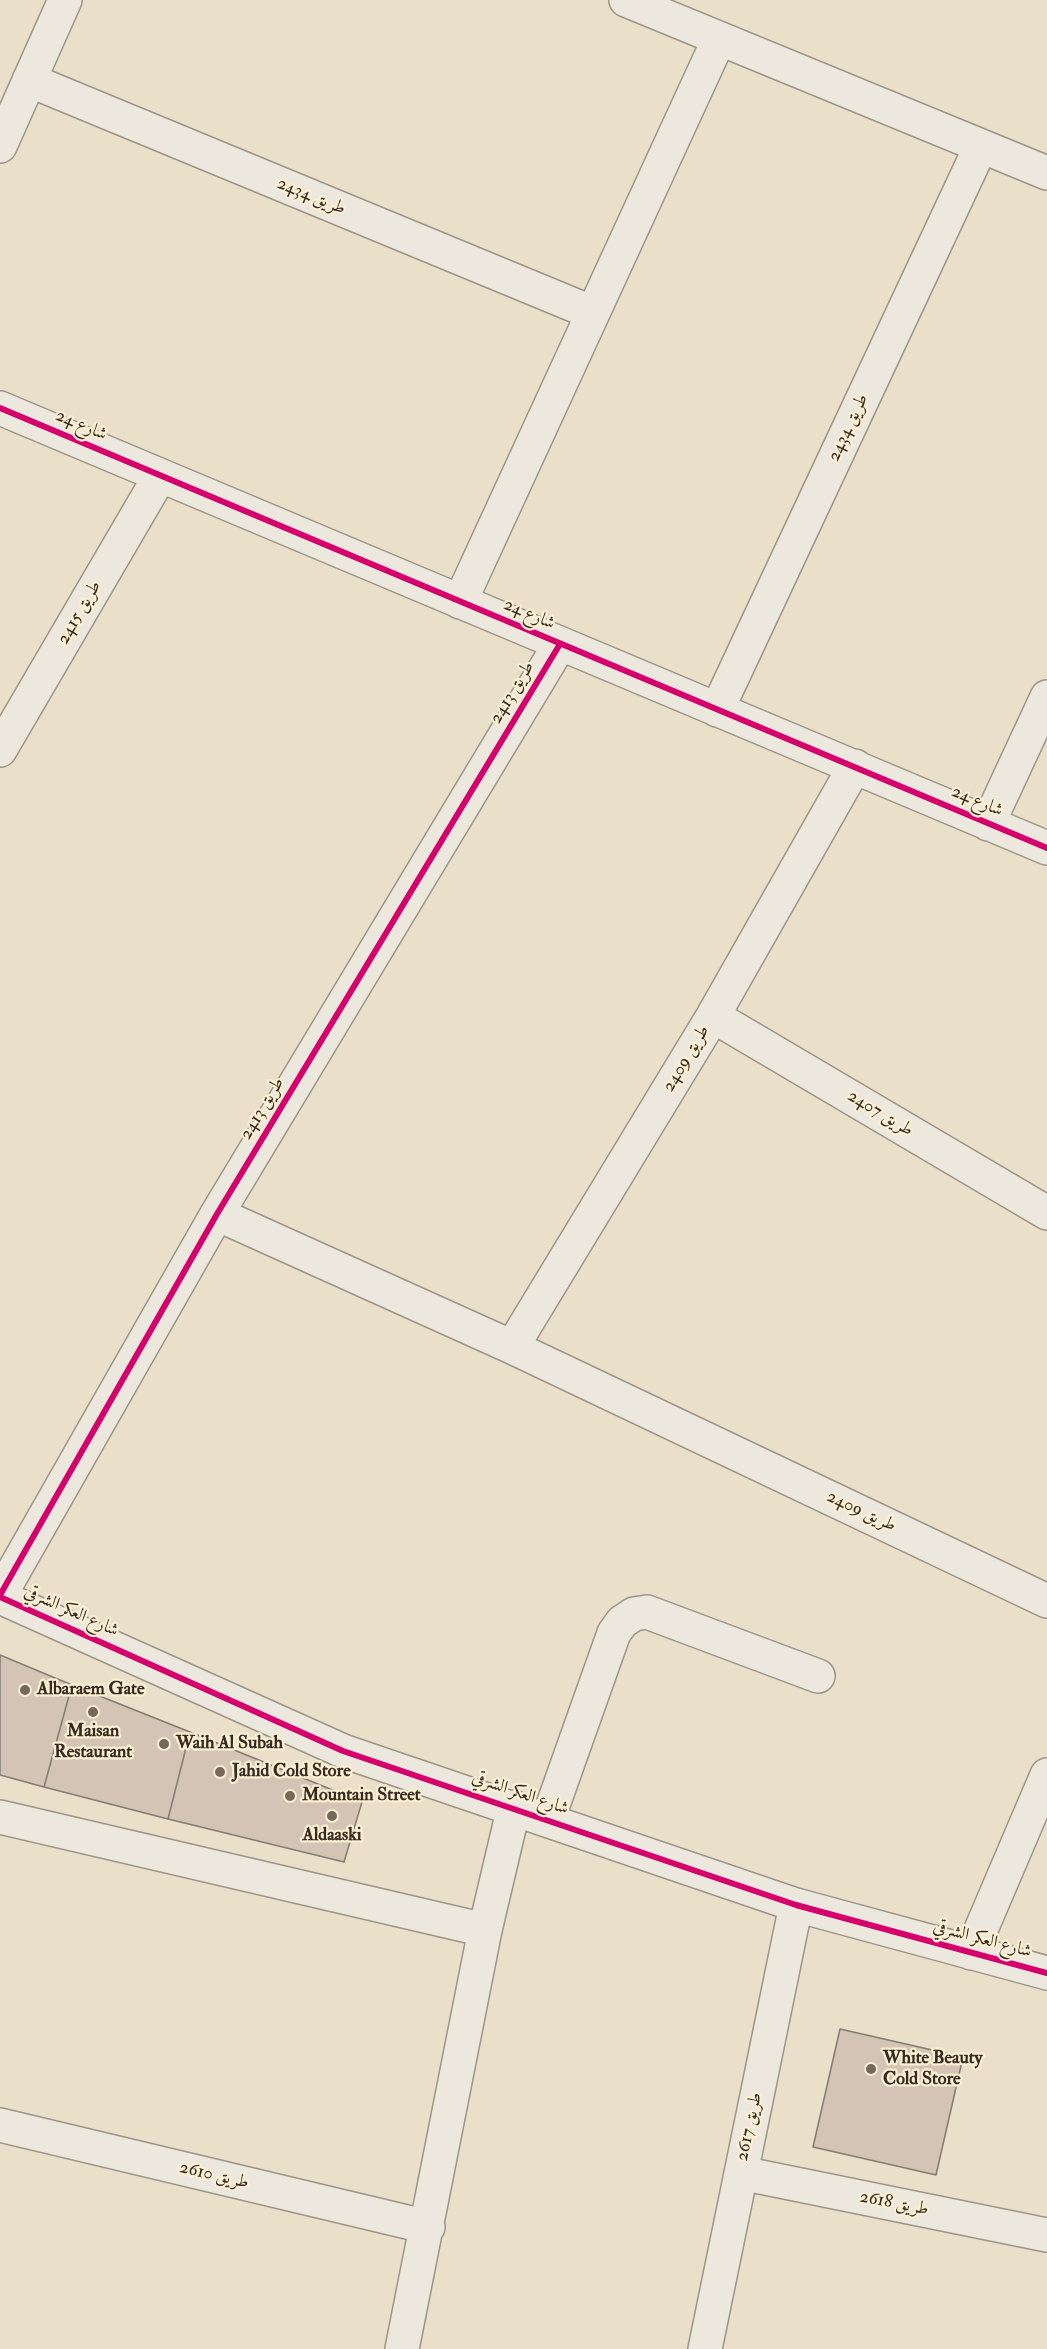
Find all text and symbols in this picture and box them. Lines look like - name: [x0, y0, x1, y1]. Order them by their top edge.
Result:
- street label: طريق 2434: [274, 173, 348, 221]
- street label: طريق 2434: [824, 391, 874, 465]
- street label: شارع 24: [52, 406, 110, 446]
- street label: طريق 2415: [53, 577, 107, 649]
- street label: شارع 24: [500, 595, 558, 635]
- street label: طريق 2413: [486, 658, 540, 728]
- street label: شارع 24: [948, 782, 1006, 822]
- street label: طريق 2409: [659, 1022, 715, 1096]
- street label: طريق 2413: [236, 1074, 290, 1144]
- street label: طريق 2407: [843, 1086, 917, 1142]
- street label: طريق 2409: [823, 1487, 899, 1537]
- street label: شارع العكر الشرقي: [20, 1582, 122, 1642]
- place label: Albaraem Gate: [37, 1679, 144, 1701]
- marker: Albaraem Gate: [18, 1683, 32, 1697]
- marker: Maisan Restaurant: [86, 1705, 100, 1719]
- place label: Maisan Restaurant: [54, 1721, 132, 1764]
- place label: Waih Al Subah: [176, 1733, 283, 1755]
- marker: Waih Al Subah: [157, 1737, 171, 1751]
- place label: Jahid Cold Store: [232, 1761, 351, 1783]
- marker: Jahid Cold Store: [213, 1765, 227, 1779]
- street label: شارع العكر الشرقي: [469, 1767, 571, 1821]
- place label: Mountain Street: [302, 1785, 421, 1807]
- marker: Mountain Street: [283, 1789, 297, 1803]
- marker: Aldaaski: [325, 1809, 339, 1823]
- place label: Aldaaski: [302, 1825, 362, 1847]
- street label: شارع العكر الشرقي: [930, 1916, 1034, 1964]
- place label: White Beauty Cold Store: [883, 2048, 983, 2090]
- marker: White Beauty Cold Store: [864, 2062, 878, 2076]
- street label: طريق 2617: [732, 2091, 768, 2163]
- street label: طريق 2610: [177, 2158, 251, 2194]
- street label: طريق 2618: [858, 2187, 930, 2221]

